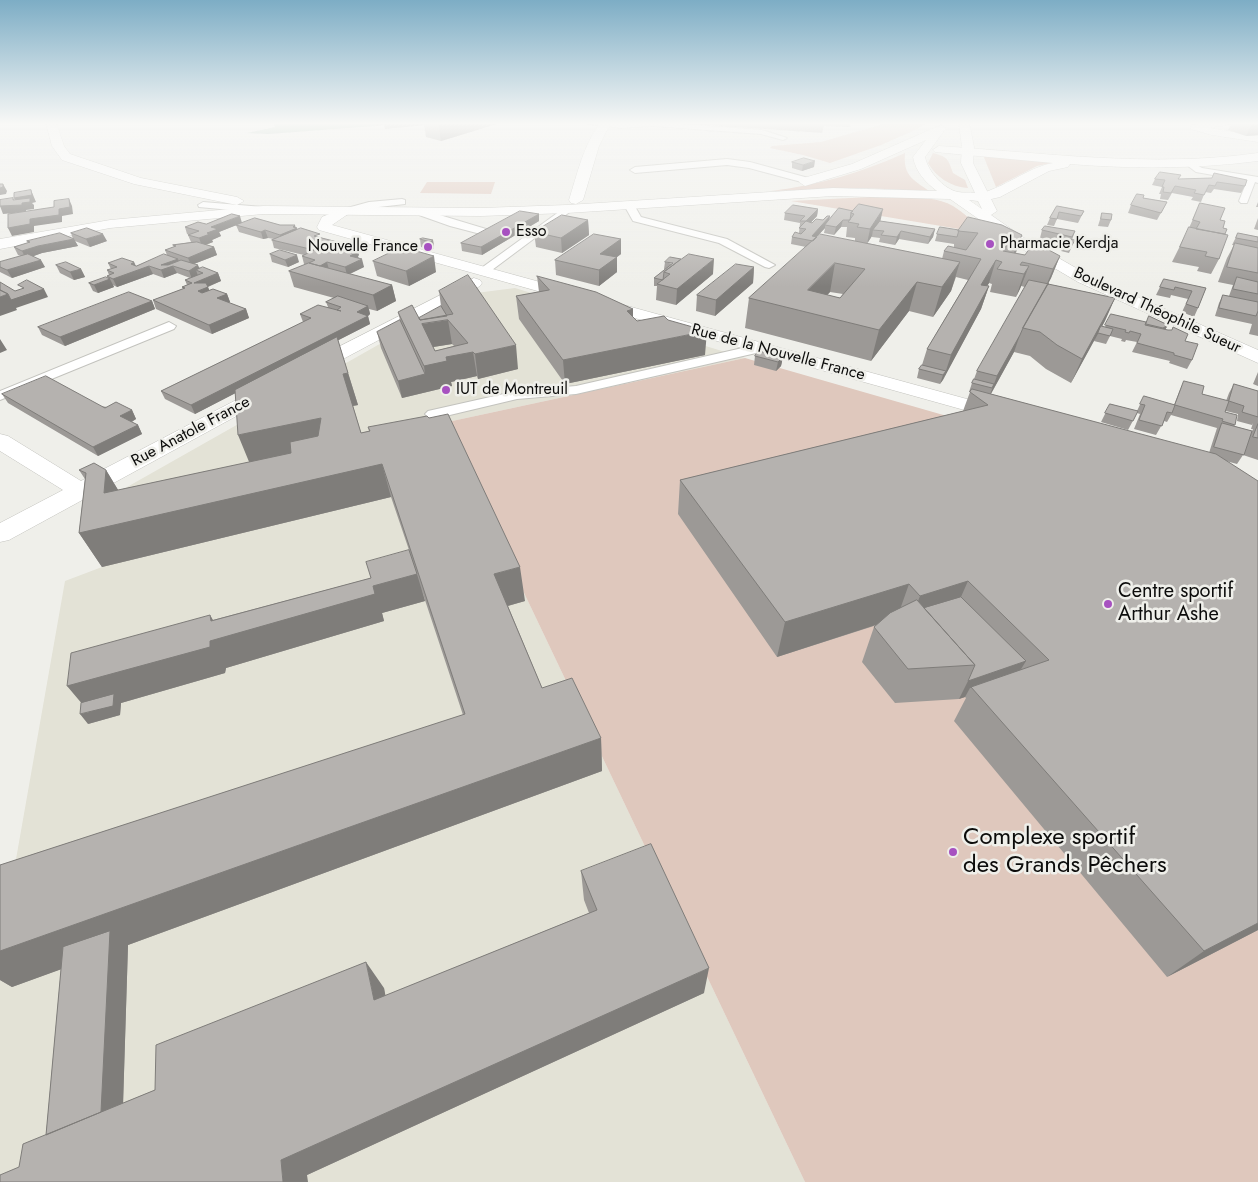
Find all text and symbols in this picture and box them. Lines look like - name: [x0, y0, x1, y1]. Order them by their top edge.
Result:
- place label: Esso: [516, 222, 546, 242]
- marker: Esso: [500, 226, 512, 238]
- place label: Pharmacie Kerdja: [1000, 234, 1118, 254]
- place label: Nouvelle France: [308, 237, 418, 257]
- marker: Pharmacie Kerdja: [984, 238, 996, 250]
- marker: Nouvelle France: [422, 241, 434, 253]
- street label: Boulevard Théophile Sueur: [1070, 264, 1244, 358]
- street label: Rue de la Nouvelle France: [689, 321, 867, 385]
- place label: IUT de Montreuil: [456, 380, 568, 400]
- marker: IUT de Montreuil: [440, 384, 452, 396]
- street label: Rue Anatole France: [128, 393, 254, 471]
- place label: Centre sportif Arthur Ashe: [1118, 580, 1233, 627]
- marker: Centre sportif Arthur Ashe: [1102, 598, 1114, 610]
- place label: Complexe sportif des Grands Pêchers: [963, 824, 1167, 880]
- marker: Complexe sportif des Grands Pêchers: [947, 846, 959, 858]

